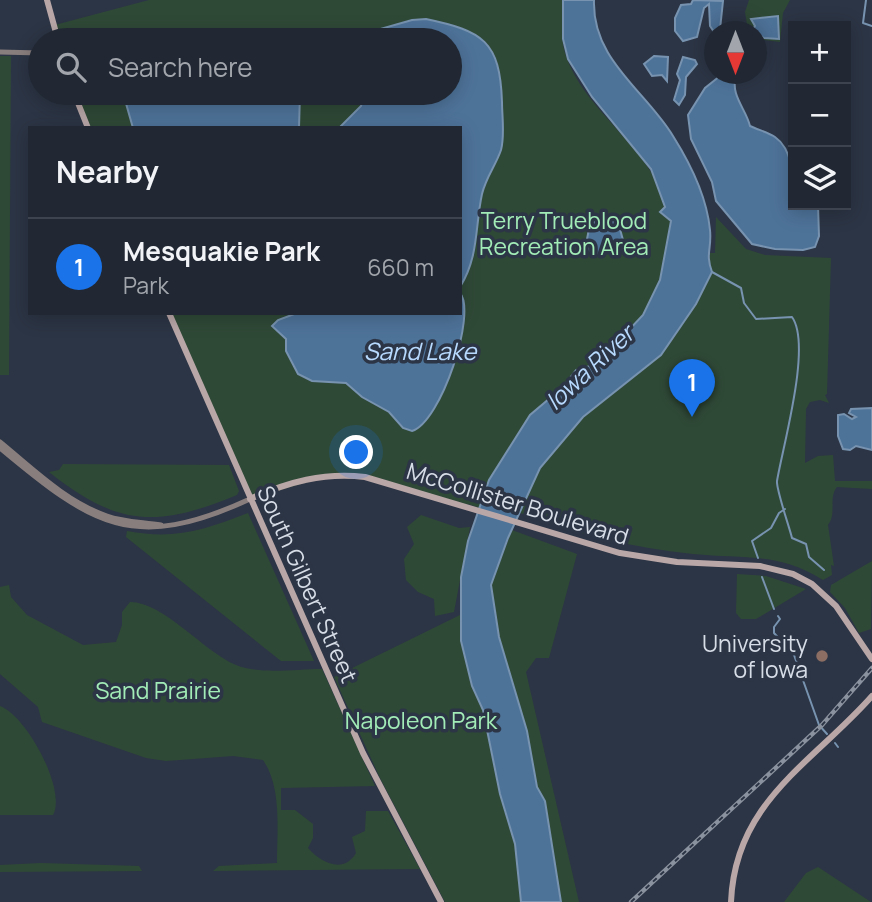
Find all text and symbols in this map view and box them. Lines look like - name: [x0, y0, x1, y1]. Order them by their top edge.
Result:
- north arrow: [704, 21, 767, 84]
- map controls: [788, 21, 851, 210]
- button: +: [788, 21, 851, 84]
- search box: [28, 28, 462, 105]
- icon: search: [52, 48, 90, 86]
- text: Search here: [108, 49, 253, 85]
- button: −: [788, 84, 851, 147]
- button: layers: [788, 147, 851, 210]
- text: Nearby: [56, 151, 159, 192]
- park label: Terry Trueblood Recreation Area: [479, 204, 649, 262]
- text: Mesquakie Park: [123, 233, 320, 269]
- text: 1: [74, 251, 84, 283]
- text: 660 m: [367, 251, 434, 283]
- text: Park: [123, 269, 169, 301]
- water label: Iowa River: [537, 315, 643, 417]
- water label: Sand Lake: [364, 334, 478, 367]
- pin: 1: [669, 359, 715, 417]
- your location: [339, 435, 373, 469]
- street label: McCollister Boulevard: [403, 454, 633, 552]
- street label: South Gilbert Street: [250, 480, 366, 688]
- place label: University of Iowa: [702, 627, 808, 685]
- marker: University of Iowa: [814, 648, 830, 664]
- park label: Sand Prairie: [95, 674, 221, 706]
- park label: Napoleon Park: [345, 704, 498, 736]

